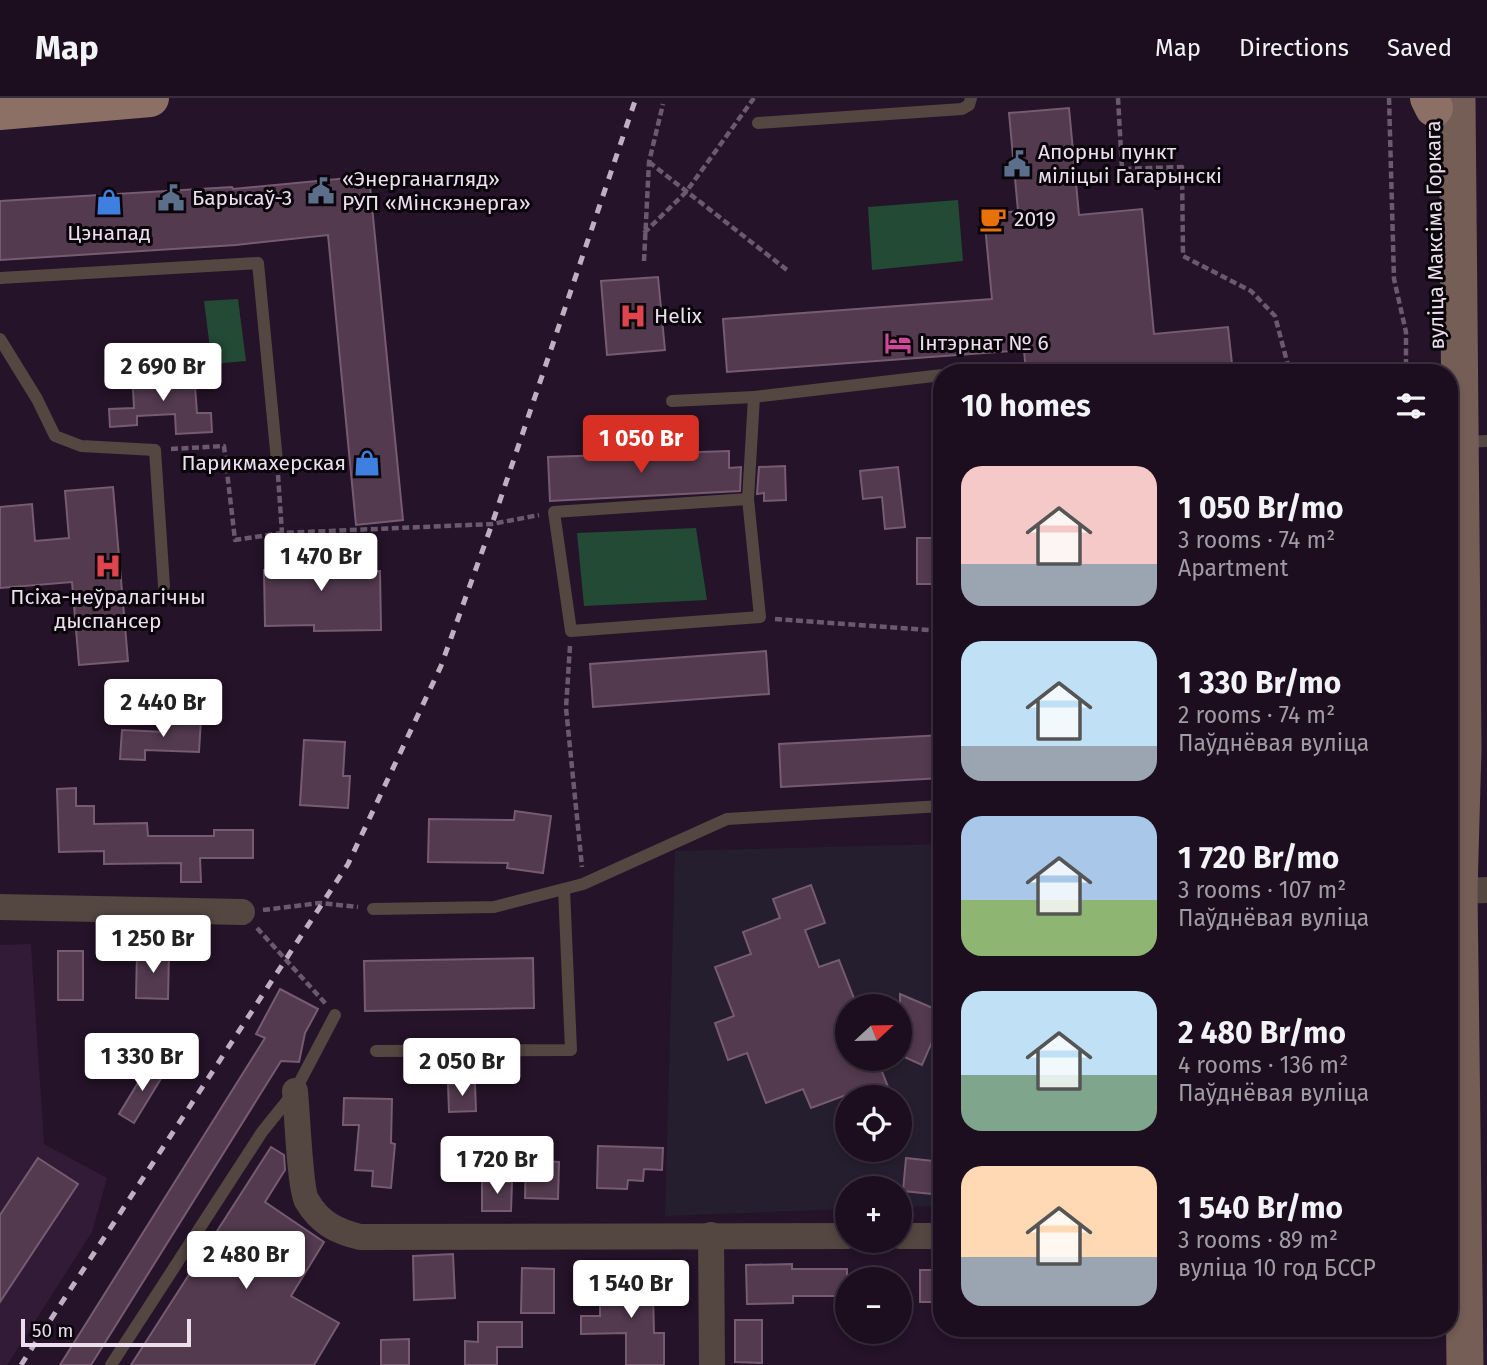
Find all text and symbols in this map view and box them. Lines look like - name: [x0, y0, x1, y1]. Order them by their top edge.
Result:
- text: Map: [35, 28, 99, 68]
- text: Map: [1155, 34, 1201, 62]
- text: Directions: [1239, 34, 1349, 62]
- text: Saved: [1387, 34, 1452, 62]
- street label: вуліца Максіма Горкага: [1420, 120, 1450, 350]
- place label: Апорны пункт міліцыі Гагарынскі: [1038, 139, 1222, 189]
- public building icon: Апорны пункт міліцыі Гагарынскі: [1002, 149, 1032, 179]
- place label: «Энерганагляд» РУП «Мінскэнерга»: [342, 166, 531, 216]
- public building icon: «Энерганагляд» РУП «Мінскэнерга»: [306, 176, 336, 206]
- public building icon: Барысаў-3: [156, 183, 186, 213]
- place label: Барысаў-3: [192, 185, 292, 211]
- shop icon: Цэнапад: [94, 187, 124, 217]
- cafe icon: 2019: [978, 204, 1008, 234]
- place label: 2019: [1014, 206, 1056, 232]
- place label: Цэнапад: [67, 220, 151, 246]
- hospital icon: Helix: [618, 301, 648, 331]
- place label: Helix: [654, 303, 703, 329]
- hotel icon: Інтэрнат № 6: [883, 328, 913, 358]
- place label: Інтэрнат № 6: [919, 330, 1049, 356]
- pin: 2 690 Br: [91, 344, 235, 403]
- text: 2 690 Br: [120, 352, 206, 380]
- icon: filters: [1392, 387, 1430, 425]
- text: 10 homes: [961, 388, 1091, 424]
- pin: 1 050 Br: [569, 416, 713, 475]
- text: 1 050 Br: [599, 424, 683, 452]
- shop icon: Парикмахерская: [352, 448, 382, 478]
- place label: Парикмахерская: [181, 450, 346, 476]
- text: 1 050 Br/mo: [1178, 490, 1344, 526]
- icon: home: [1017, 494, 1101, 578]
- text: 3 rooms · 74 m²: [1178, 526, 1335, 554]
- pin: 1 470 Br: [249, 533, 393, 593]
- text: 1 470 Br: [280, 542, 362, 570]
- hospital icon: Псіха-неўралагічны дыспансер: [93, 551, 123, 581]
- text: Apartment: [1178, 554, 1288, 582]
- place label: Псіха-неўралагічны дыспансер: [10, 584, 206, 634]
- text: 1 330 Br/mo: [1178, 665, 1341, 701]
- icon: home: [1017, 669, 1101, 753]
- pin: 2 440 Br: [91, 680, 235, 739]
- text: 2 440 Br: [120, 688, 206, 716]
- text: 2 rooms · 74 m²: [1178, 701, 1335, 729]
- text: Паўднёвая вуліца: [1178, 729, 1369, 757]
- text: 1 720 Br/mo: [1178, 840, 1339, 876]
- icon: home: [1017, 844, 1101, 928]
- text: 3 rooms · 107 m²: [1178, 876, 1346, 904]
- text: Паўднёвая вуліца: [1178, 904, 1369, 932]
- pin: 1 250 Br: [81, 916, 225, 975]
- text: 1 250 Br: [112, 924, 194, 952]
- north arrow: [835, 994, 912, 1071]
- map controls: [835, 994, 912, 1344]
- text: 2 480 Br/mo: [1178, 1015, 1346, 1051]
- icon: home: [1017, 1019, 1101, 1103]
- pin: 1 330 Br: [70, 1034, 214, 1093]
- pin: 2 050 Br: [390, 1038, 534, 1098]
- text: 1 330 Br: [101, 1042, 183, 1070]
- text: 2 050 Br: [419, 1047, 505, 1075]
- text: 4 rooms · 136 m²: [1178, 1051, 1348, 1079]
- text: Паўднёвая вуліца: [1178, 1079, 1369, 1107]
- button: locate: [835, 1085, 912, 1162]
- pin: 1 720 Br: [425, 1136, 569, 1196]
- text: 1 720 Br: [457, 1145, 537, 1173]
- button: +: [835, 1176, 912, 1253]
- text: 1 540 Br/mo: [1178, 1190, 1343, 1226]
- icon: home: [1017, 1194, 1101, 1278]
- text: 3 rooms · 89 m²: [1178, 1226, 1338, 1254]
- pin: 2 480 Br: [174, 1232, 318, 1291]
- text: 2 480 Br: [203, 1240, 289, 1268]
- text: вуліца 10 год БССР: [1178, 1254, 1376, 1282]
- pin: 1 540 Br: [559, 1260, 703, 1320]
- button: −: [835, 1267, 912, 1344]
- text: 1 540 Br: [589, 1269, 673, 1297]
- scale bar: [21, 1316, 191, 1348]
- text: 50 m: [32, 1319, 73, 1342]

